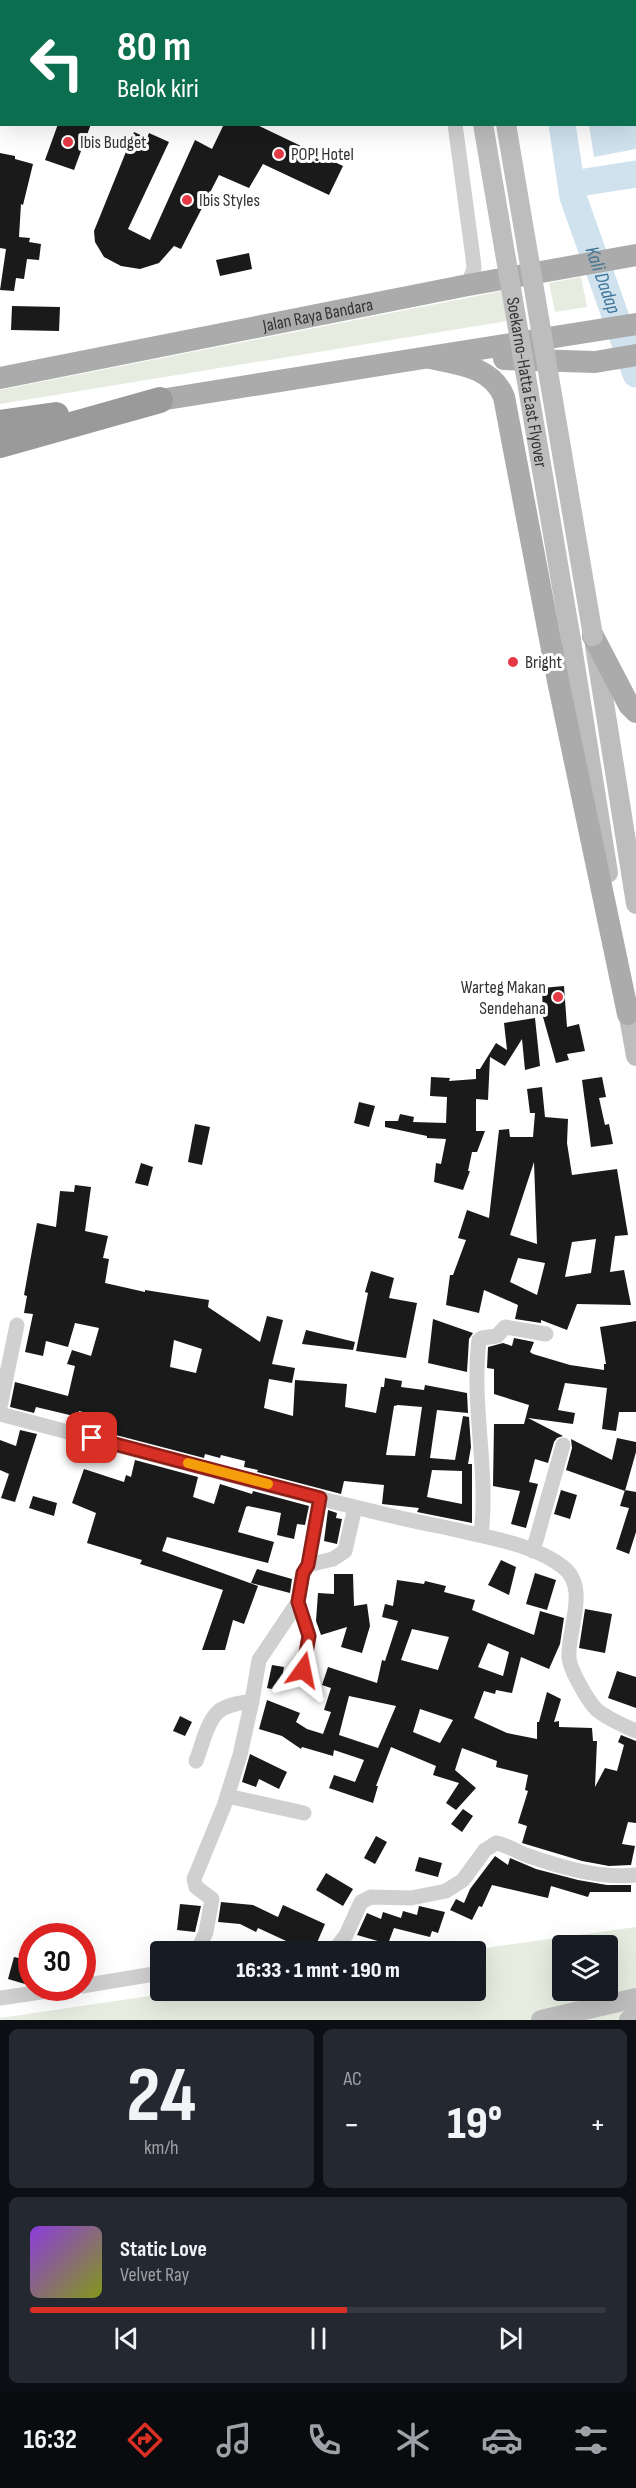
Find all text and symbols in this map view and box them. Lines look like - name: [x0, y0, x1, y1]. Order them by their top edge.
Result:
- text: 80 m: [117, 22, 191, 73]
- icon: left: [18, 24, 96, 102]
- text: Belok kiri: [117, 73, 199, 105]
- place label: Ibis Budget: [80, 132, 147, 153]
- marker: Ibis Budget: [61, 135, 75, 149]
- place label: POP! Hotel: [291, 144, 354, 165]
- marker: POP! Hotel: [272, 147, 286, 161]
- place label: Ibis Styles: [199, 190, 260, 211]
- marker: Ibis Styles: [180, 193, 194, 207]
- water label: Kali Dadap: [580, 243, 626, 317]
- street label: Jalan Raya Bandara: [260, 294, 375, 336]
- street label: Soekarno-Hatta East Flyover: [502, 295, 552, 469]
- place label: Bright: [525, 652, 563, 673]
- marker: Bright: [506, 655, 520, 669]
- place label: Warteg Makan Sendehana: [461, 977, 546, 1019]
- marker: Warteg Makan Sendehana: [551, 990, 565, 1004]
- pin: [66, 1412, 117, 1463]
- icon: arrive: [75, 1421, 108, 1454]
- position arrow: [271, 1638, 335, 1702]
- speed limit sign: 30: [18, 1923, 96, 2001]
- map controls: [552, 1935, 618, 2001]
- button: layers: [552, 1935, 618, 2001]
- text: 16:33 · 1 mnt · 190 m: [236, 1957, 400, 1984]
- text: 24: [126, 2050, 196, 2143]
- text: AC: [344, 2067, 362, 2091]
- text: 19°: [447, 2097, 502, 2152]
- text: −: [344, 2105, 360, 2145]
- text: +: [590, 2105, 606, 2145]
- text: km/h: [144, 2136, 179, 2160]
- text: Static Love: [120, 2236, 207, 2263]
- text: Velvet Ray: [120, 2263, 189, 2287]
- icon: previous: [110, 2322, 143, 2355]
- icon: pause: [302, 2322, 335, 2355]
- icon: next: [494, 2322, 527, 2355]
- icon: directions: [124, 2419, 166, 2461]
- icon: music: [213, 2419, 255, 2461]
- icon: phone: [303, 2419, 345, 2461]
- icon: climate: [392, 2419, 434, 2461]
- icon: car: [481, 2419, 523, 2461]
- icon: filters: [570, 2419, 612, 2461]
- text: 16:32: [24, 2424, 77, 2456]

